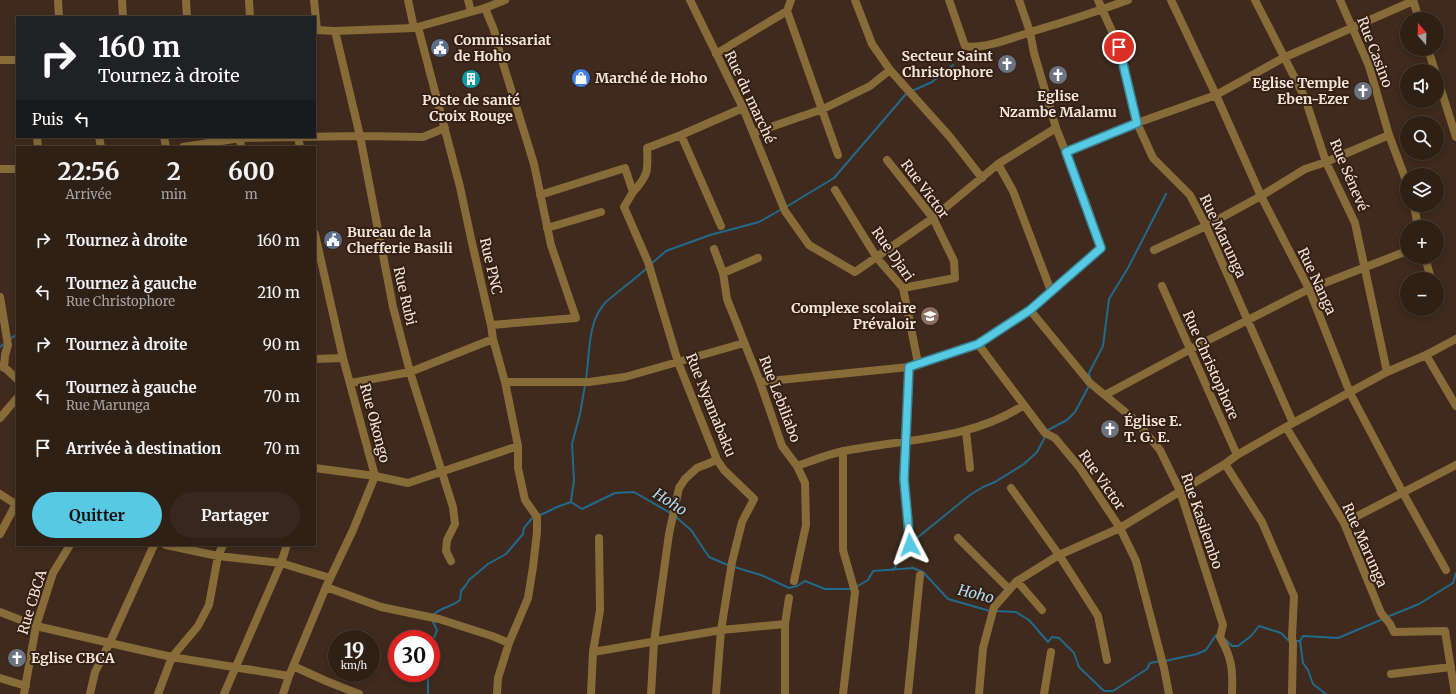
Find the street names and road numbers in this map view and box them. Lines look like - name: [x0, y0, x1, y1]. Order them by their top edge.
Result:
- street label: Rue Casino: [1353, 14, 1397, 90]
- street label: Rue du marché: [721, 48, 779, 146]
- street label: Rue Sénevé: [1326, 136, 1372, 214]
- street label: Rue Victor: [897, 156, 953, 222]
- street label: Rue Marunga: [1196, 191, 1250, 281]
- street label: Rue Djari: [868, 223, 918, 285]
- street label: Rue PNC: [476, 236, 506, 296]
- street label: Rue Nanga: [1294, 244, 1341, 318]
- street label: Rue Rubi: [389, 265, 421, 328]
- street label: Rue Christophore: [1179, 308, 1243, 422]
- street label: Rue Nyamabaku: [682, 351, 740, 460]
- street label: Rue Lebiliabo: [755, 353, 805, 445]
- street label: Rue Okongo: [356, 381, 394, 465]
- street label: Rue Victor: [1075, 446, 1129, 514]
- street label: Rue Kasilembo: [1177, 471, 1227, 571]
- street label: Rue Marunga: [1338, 500, 1392, 590]
- street label: Rue CBCA: [14, 567, 50, 637]

